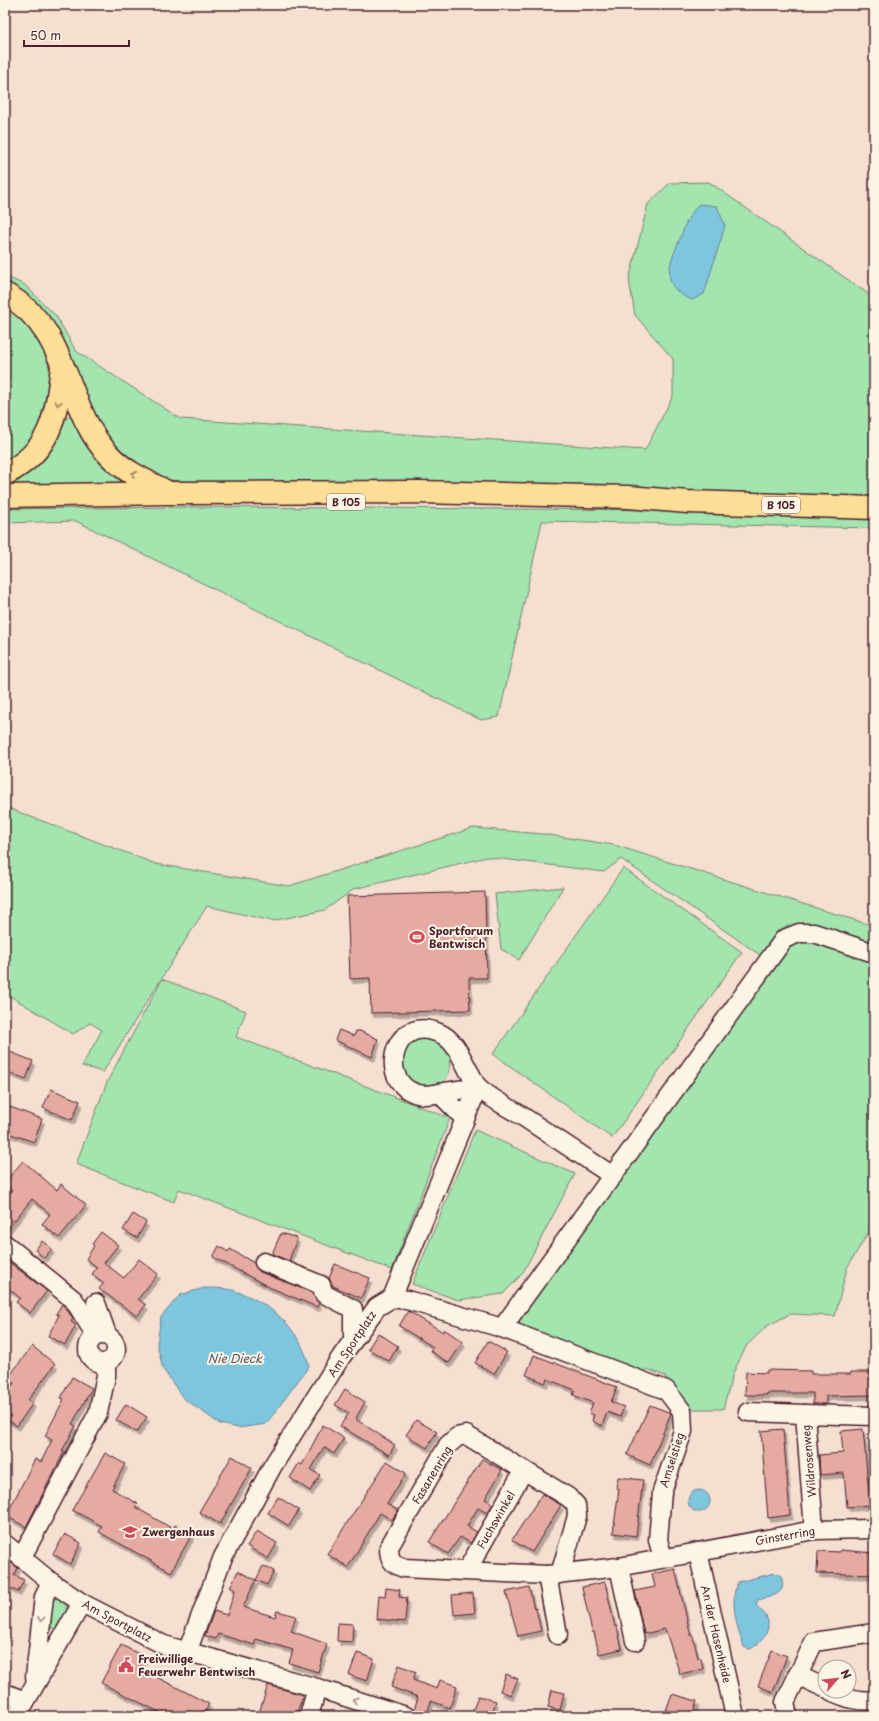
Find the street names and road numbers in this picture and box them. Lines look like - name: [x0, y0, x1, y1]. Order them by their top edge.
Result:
- road number: B 105: [327, 494, 365, 510]
- road number: B 105: [762, 497, 800, 513]
- street label: Am Sportplatz: [323, 1307, 380, 1380]
- street label: Wildrosenweg: [797, 1424, 820, 1498]
- street label: Amselstieg: [655, 1430, 688, 1489]
- street label: Fasanenring: [407, 1442, 456, 1507]
- street label: Fuchswinkel: [472, 1488, 519, 1552]
- street label: Ginsterring: [754, 1522, 816, 1549]
- street label: An der Hasenheide: [697, 1583, 736, 1685]
- street label: Am Sportplatz: [79, 1595, 155, 1646]

